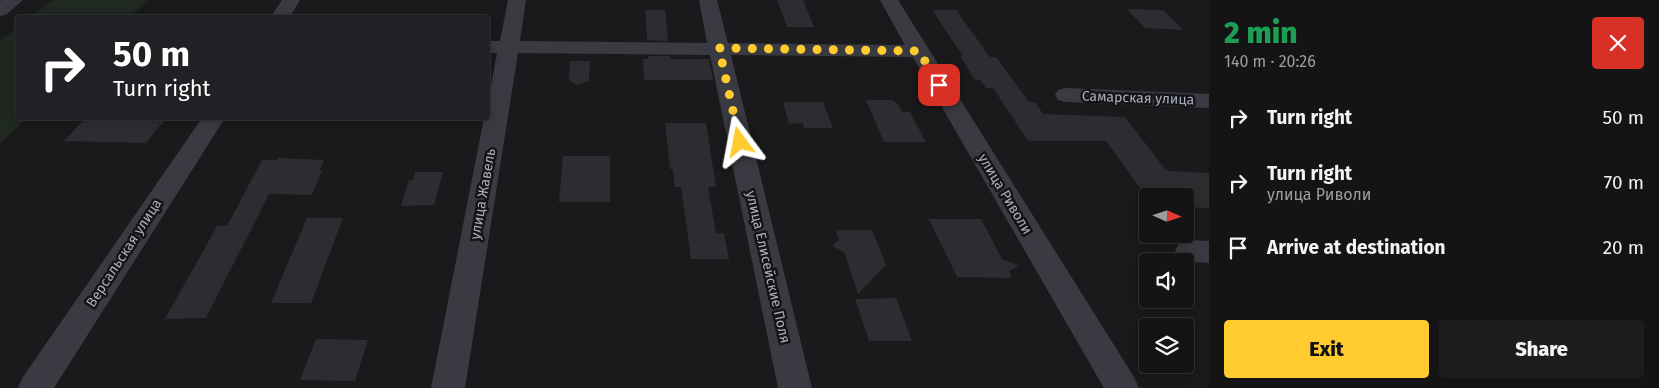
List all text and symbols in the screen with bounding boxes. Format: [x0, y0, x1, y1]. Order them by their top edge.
text: 2 min [1224, 15, 1297, 51]
button: close [1592, 17, 1644, 69]
text: 50 m [113, 33, 190, 75]
icon: right [30, 35, 95, 100]
text: 140 m · 20:26 [1224, 52, 1316, 71]
pin [918, 64, 960, 106]
icon: arrive [925, 71, 953, 99]
text: Turn right [113, 75, 210, 102]
street label: Самарская улица [1082, 88, 1194, 108]
icon: right [1224, 104, 1252, 132]
text: Turn right [1267, 106, 1352, 129]
text: 50 m [1603, 106, 1644, 129]
position arrow [713, 115, 765, 167]
street label: улица Жавель [467, 147, 499, 241]
street label: улица Риволи [974, 150, 1036, 238]
text: Turn right [1267, 162, 1352, 185]
icon: right [1224, 169, 1252, 197]
text: 70 m [1604, 171, 1644, 194]
text: улица Риволи [1267, 185, 1371, 204]
north arrow [1139, 188, 1194, 242]
map controls [1139, 188, 1194, 373]
street label: улица Елисейские Поля [742, 189, 794, 345]
street label: Версальская улица [83, 196, 165, 310]
icon: arrive [1224, 234, 1252, 262]
text: Arrive at destination [1267, 236, 1446, 259]
text: 20 m [1603, 236, 1644, 259]
button: sound [1139, 253, 1194, 308]
button: layers [1139, 318, 1194, 373]
button: Exit [1224, 320, 1429, 378]
button: Share [1439, 320, 1644, 378]

